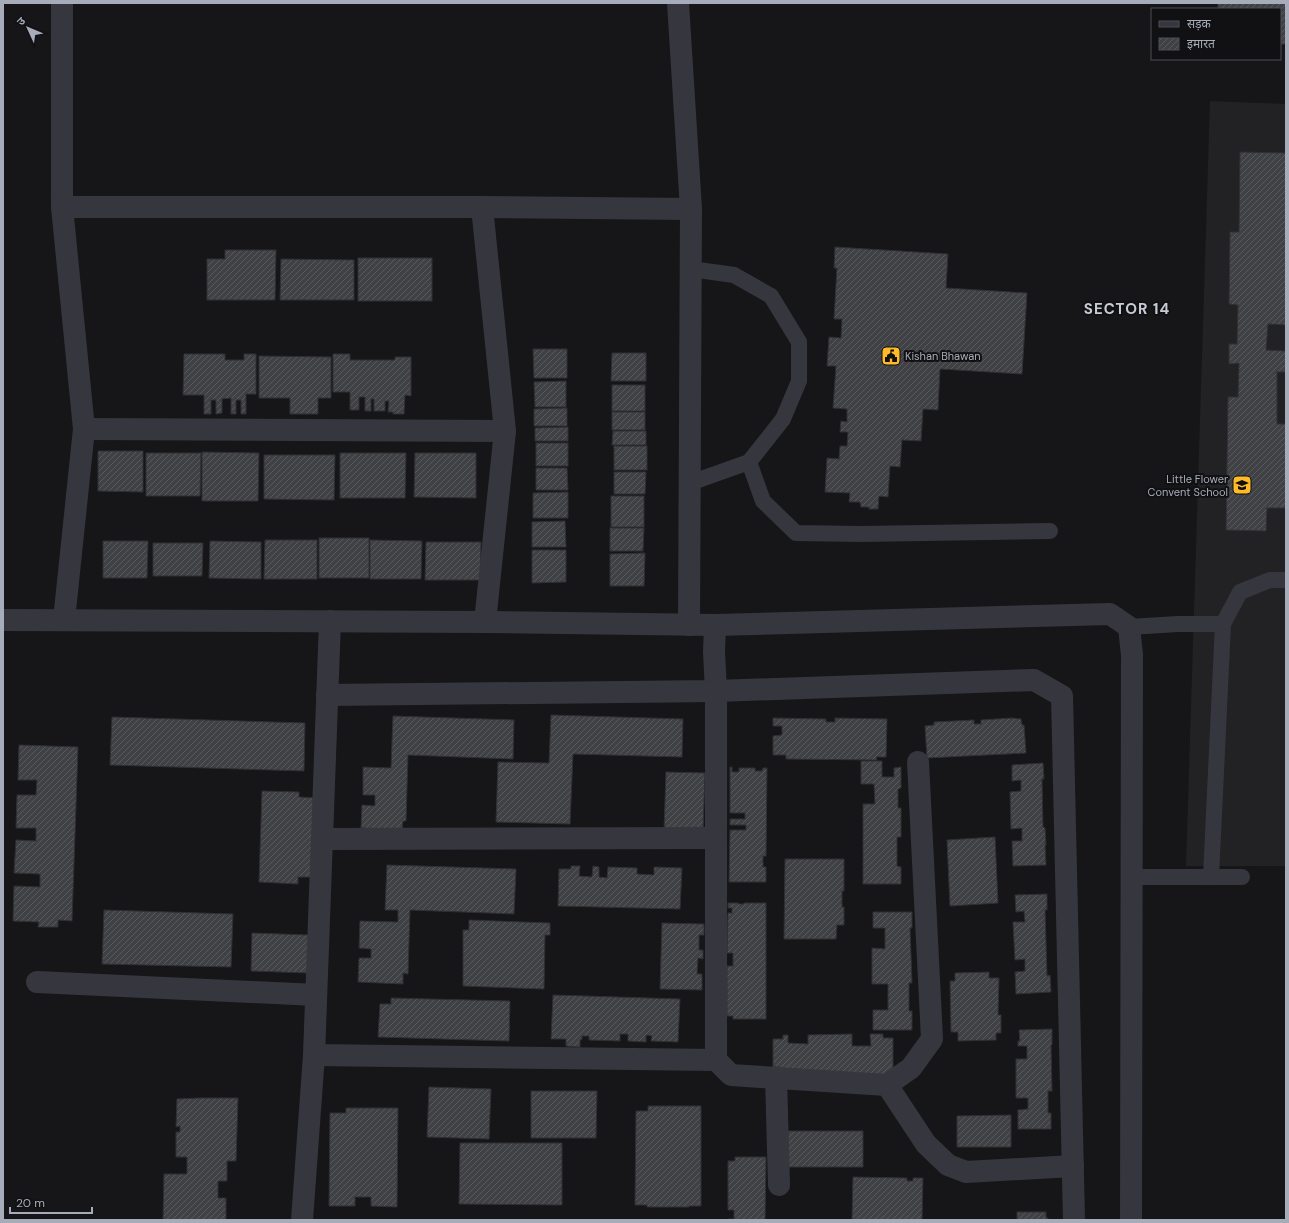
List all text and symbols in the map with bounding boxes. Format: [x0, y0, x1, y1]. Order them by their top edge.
north arrow [8, 8, 48, 48]
legend [1151, 8, 1281, 60]
text: उ [14, 13, 28, 28]
text: सड़क [1187, 16, 1212, 32]
text: इमारत [1187, 36, 1216, 52]
district label: SECTOR 14 [1084, 299, 1170, 319]
public building icon: Kishan Bhawan [880, 345, 902, 367]
place label: Kishan Bhawan [905, 349, 980, 363]
place label: Little Flower Convent School [1148, 472, 1228, 499]
school or university icon: Little Flower Convent School [1231, 474, 1253, 496]
scale bar [10, 1189, 92, 1215]
text: 20 m [16, 1195, 45, 1211]

